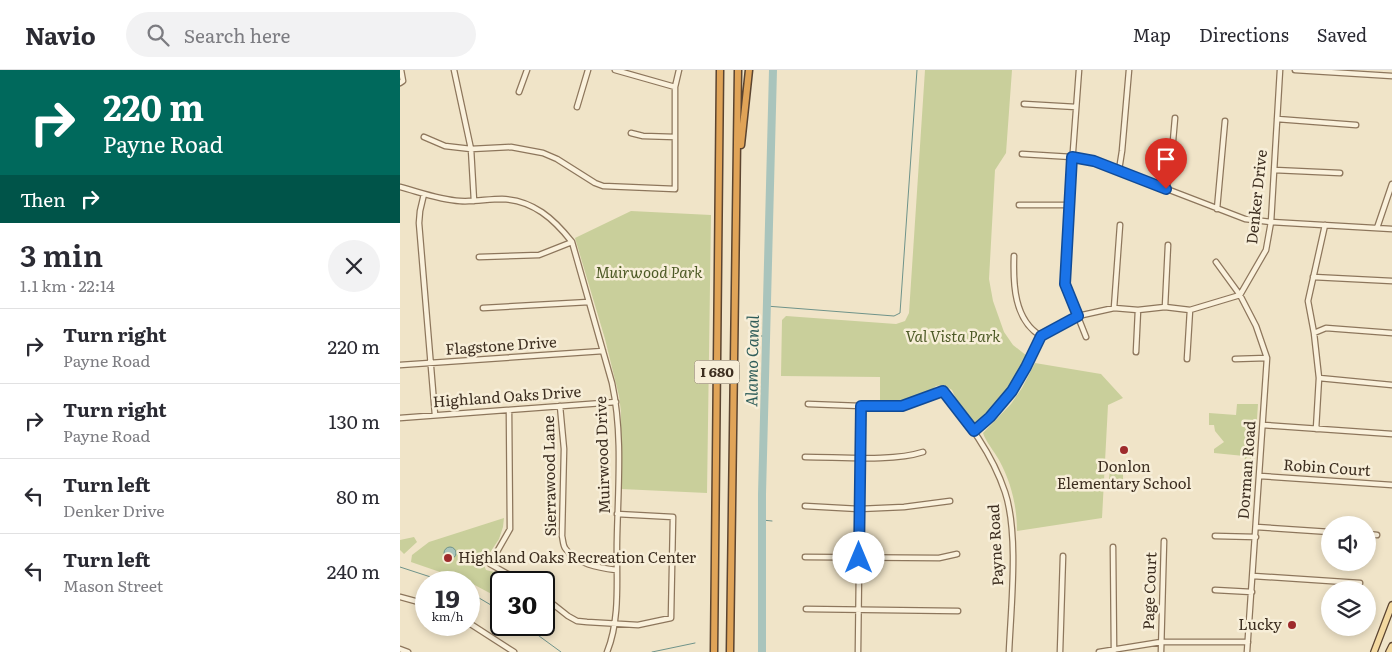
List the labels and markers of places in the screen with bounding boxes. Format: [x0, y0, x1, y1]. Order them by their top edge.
pin [1145, 138, 1187, 189]
marker: Donlon Elementary School [1118, 444, 1130, 456]
place label: Donlon Elementary School [1057, 454, 1191, 494]
place label: Highland Oaks Recreation Center [458, 545, 696, 568]
marker: Highland Oaks Recreation Center [442, 552, 454, 564]
place label: Lucky [1238, 612, 1282, 635]
marker: Lucky [1286, 619, 1298, 631]

